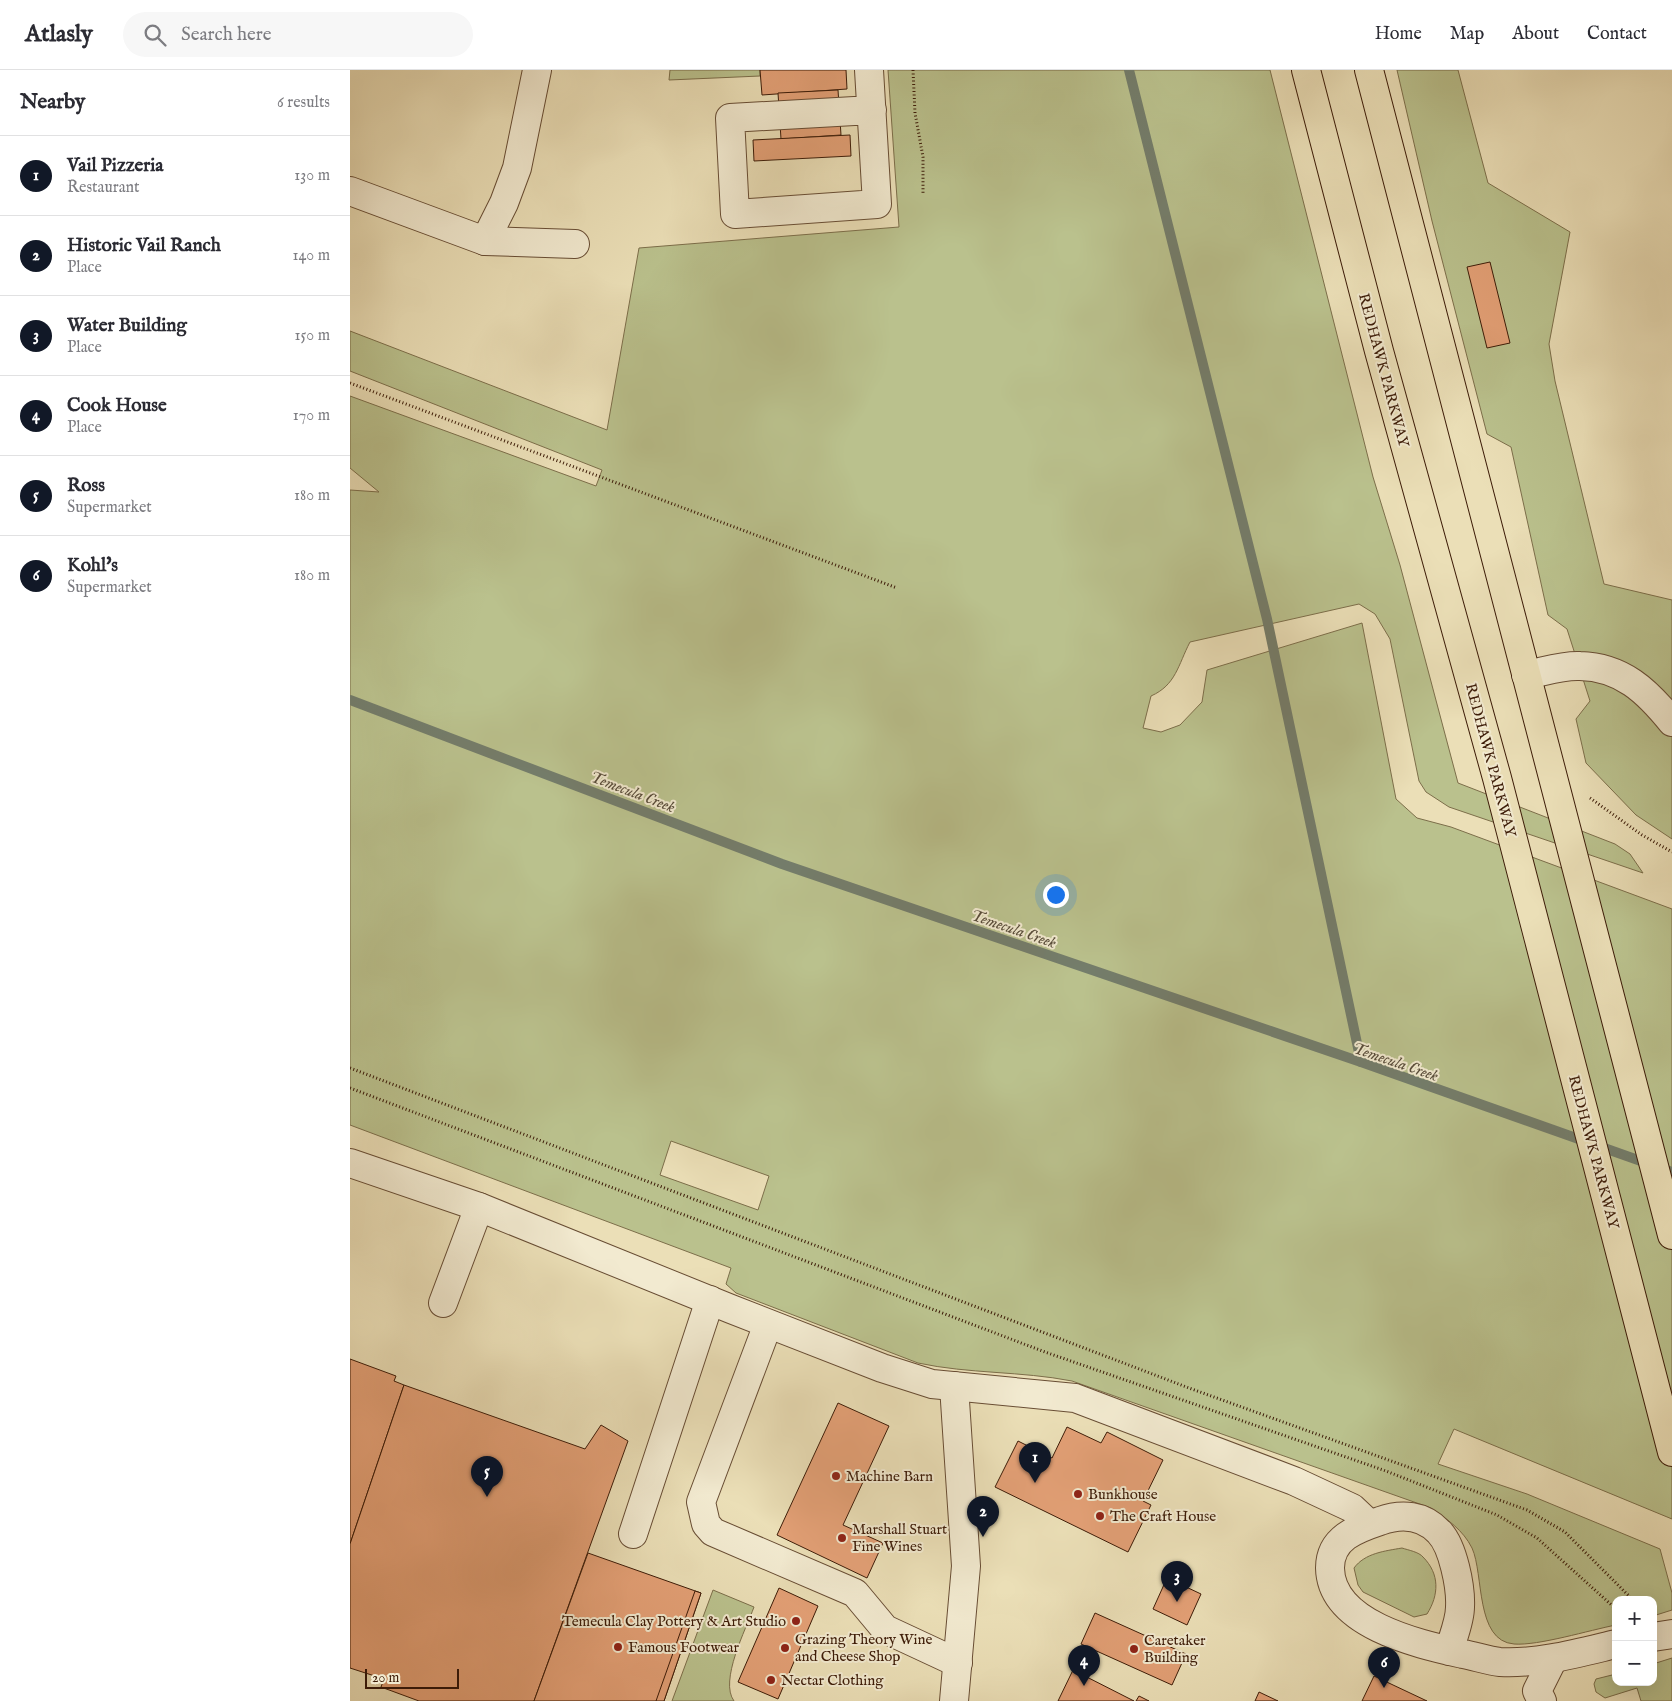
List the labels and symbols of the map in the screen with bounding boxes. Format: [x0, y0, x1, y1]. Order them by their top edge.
street label: REDHAWK PARKWAY [1354, 291, 1413, 450]
street label: REDHAWK PARKWAY [1461, 681, 1520, 840]
water label: Temecula Creek [587, 768, 678, 818]
your location [1043, 882, 1069, 908]
water label: Temecula Creek [968, 906, 1059, 954]
water label: Temecula Creek [1350, 1039, 1441, 1087]
street label: REDHAWK PARKWAY [1564, 1073, 1623, 1232]
pin: 1 [1019, 1442, 1051, 1483]
pin: 5 [471, 1456, 503, 1497]
place label: Machine Barn [846, 1467, 933, 1486]
marker: Machine Barn [830, 1470, 842, 1482]
place label: Bunkhouse [1088, 1485, 1158, 1504]
marker: Bunkhouse [1072, 1488, 1084, 1500]
pin: 2 [967, 1496, 999, 1537]
place label: The Craft House [1110, 1507, 1216, 1526]
marker: The Craft House [1094, 1510, 1106, 1522]
place label: Marshall Stuart Fine Wines [852, 1520, 947, 1556]
marker: Marshall Stuart Fine Wines [836, 1532, 848, 1544]
pin: 3 [1161, 1561, 1193, 1602]
place label: Temecula Clay Pottery & Art Studio [562, 1612, 786, 1631]
marker: Temecula Clay Pottery & Art Studio [790, 1615, 802, 1627]
place label: Grazing Theory Wine and Cheese Shop [795, 1630, 933, 1666]
place label: Caretaker Building [1144, 1631, 1206, 1667]
place label: Famous Footwear [628, 1638, 740, 1657]
marker: Famous Footwear [612, 1641, 624, 1653]
marker: Grazing Theory Wine and Cheese Shop [779, 1642, 791, 1654]
marker: Caretaker Building [1128, 1643, 1140, 1655]
pin: 4 [1068, 1645, 1100, 1686]
pin: 6 [1368, 1647, 1400, 1688]
scale bar [365, 1666, 459, 1689]
place label: Nectar Clothing [781, 1671, 884, 1690]
marker: Nectar Clothing [765, 1674, 777, 1686]

